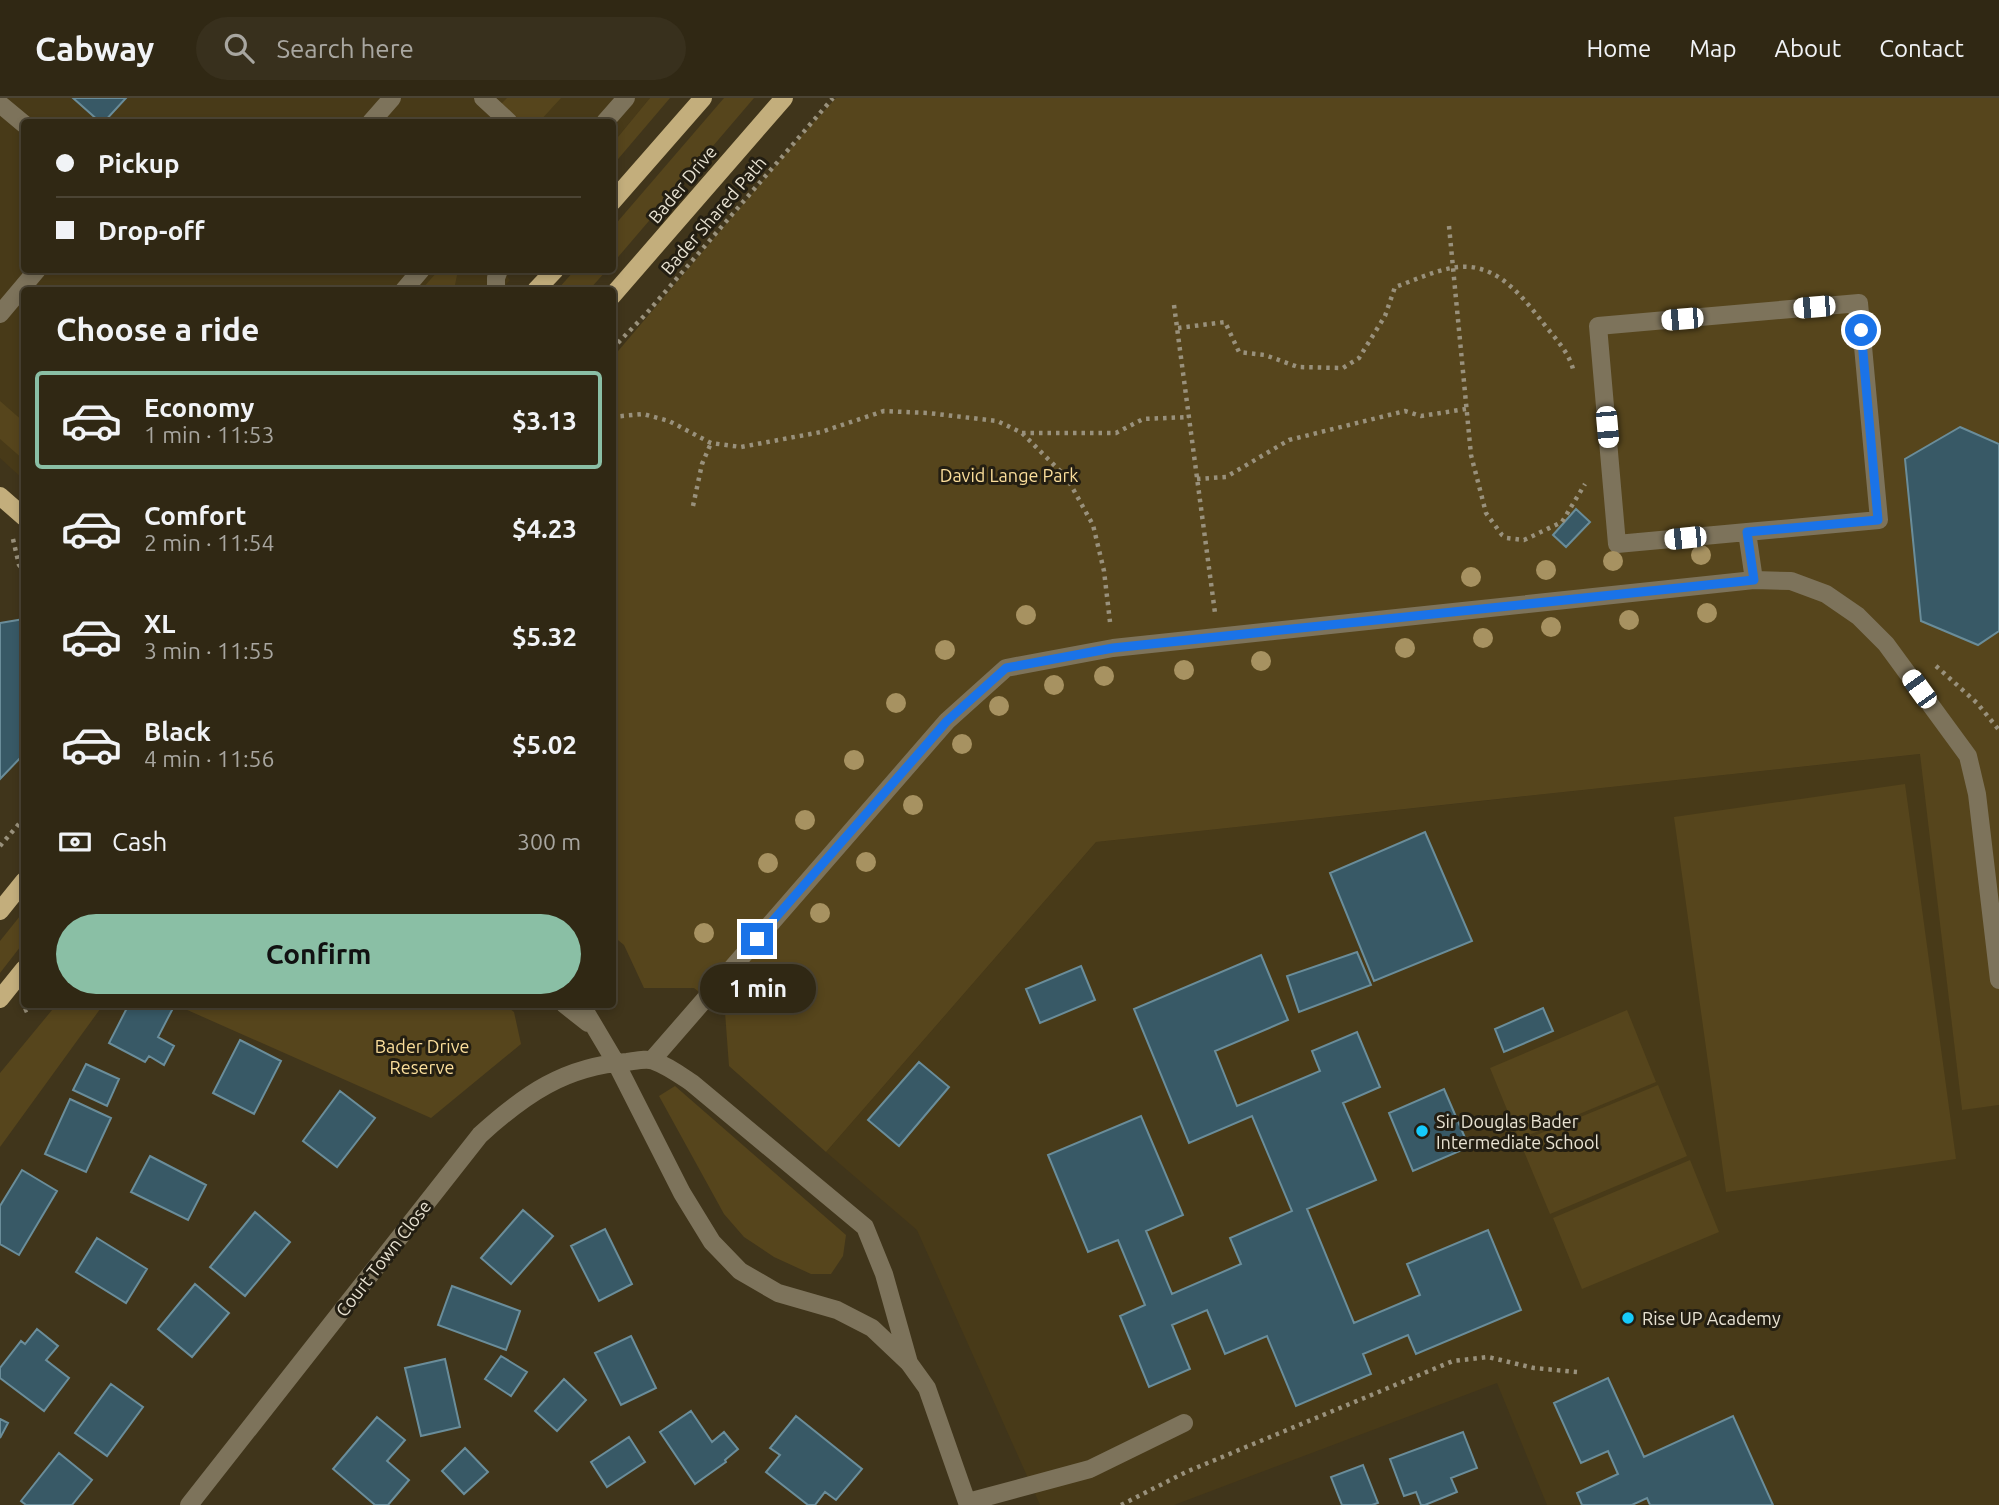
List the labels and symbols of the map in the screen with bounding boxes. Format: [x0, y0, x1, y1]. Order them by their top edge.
street label: Bader Drive [644, 141, 720, 227]
street label: Bader Shared Path [656, 152, 770, 278]
car [1793, 295, 1836, 319]
car [1661, 307, 1704, 331]
route start [1845, 314, 1877, 346]
car [1595, 405, 1620, 449]
park label: David Lange Park [940, 465, 1078, 485]
car [1664, 525, 1707, 551]
car [1899, 666, 1940, 712]
route end [741, 923, 773, 955]
callout: 1 min [699, 964, 815, 1012]
park label: Bader Drive Reserve [375, 1036, 469, 1077]
place label: Sir Douglas Bader Intermediate School [1436, 1111, 1600, 1152]
marker: Sir Douglas Bader Intermediate School [1414, 1123, 1430, 1139]
street label: Court Town Close [331, 1196, 435, 1320]
place label: Rise UP Academy [1642, 1308, 1781, 1328]
marker: Rise UP Academy [1620, 1310, 1636, 1326]

